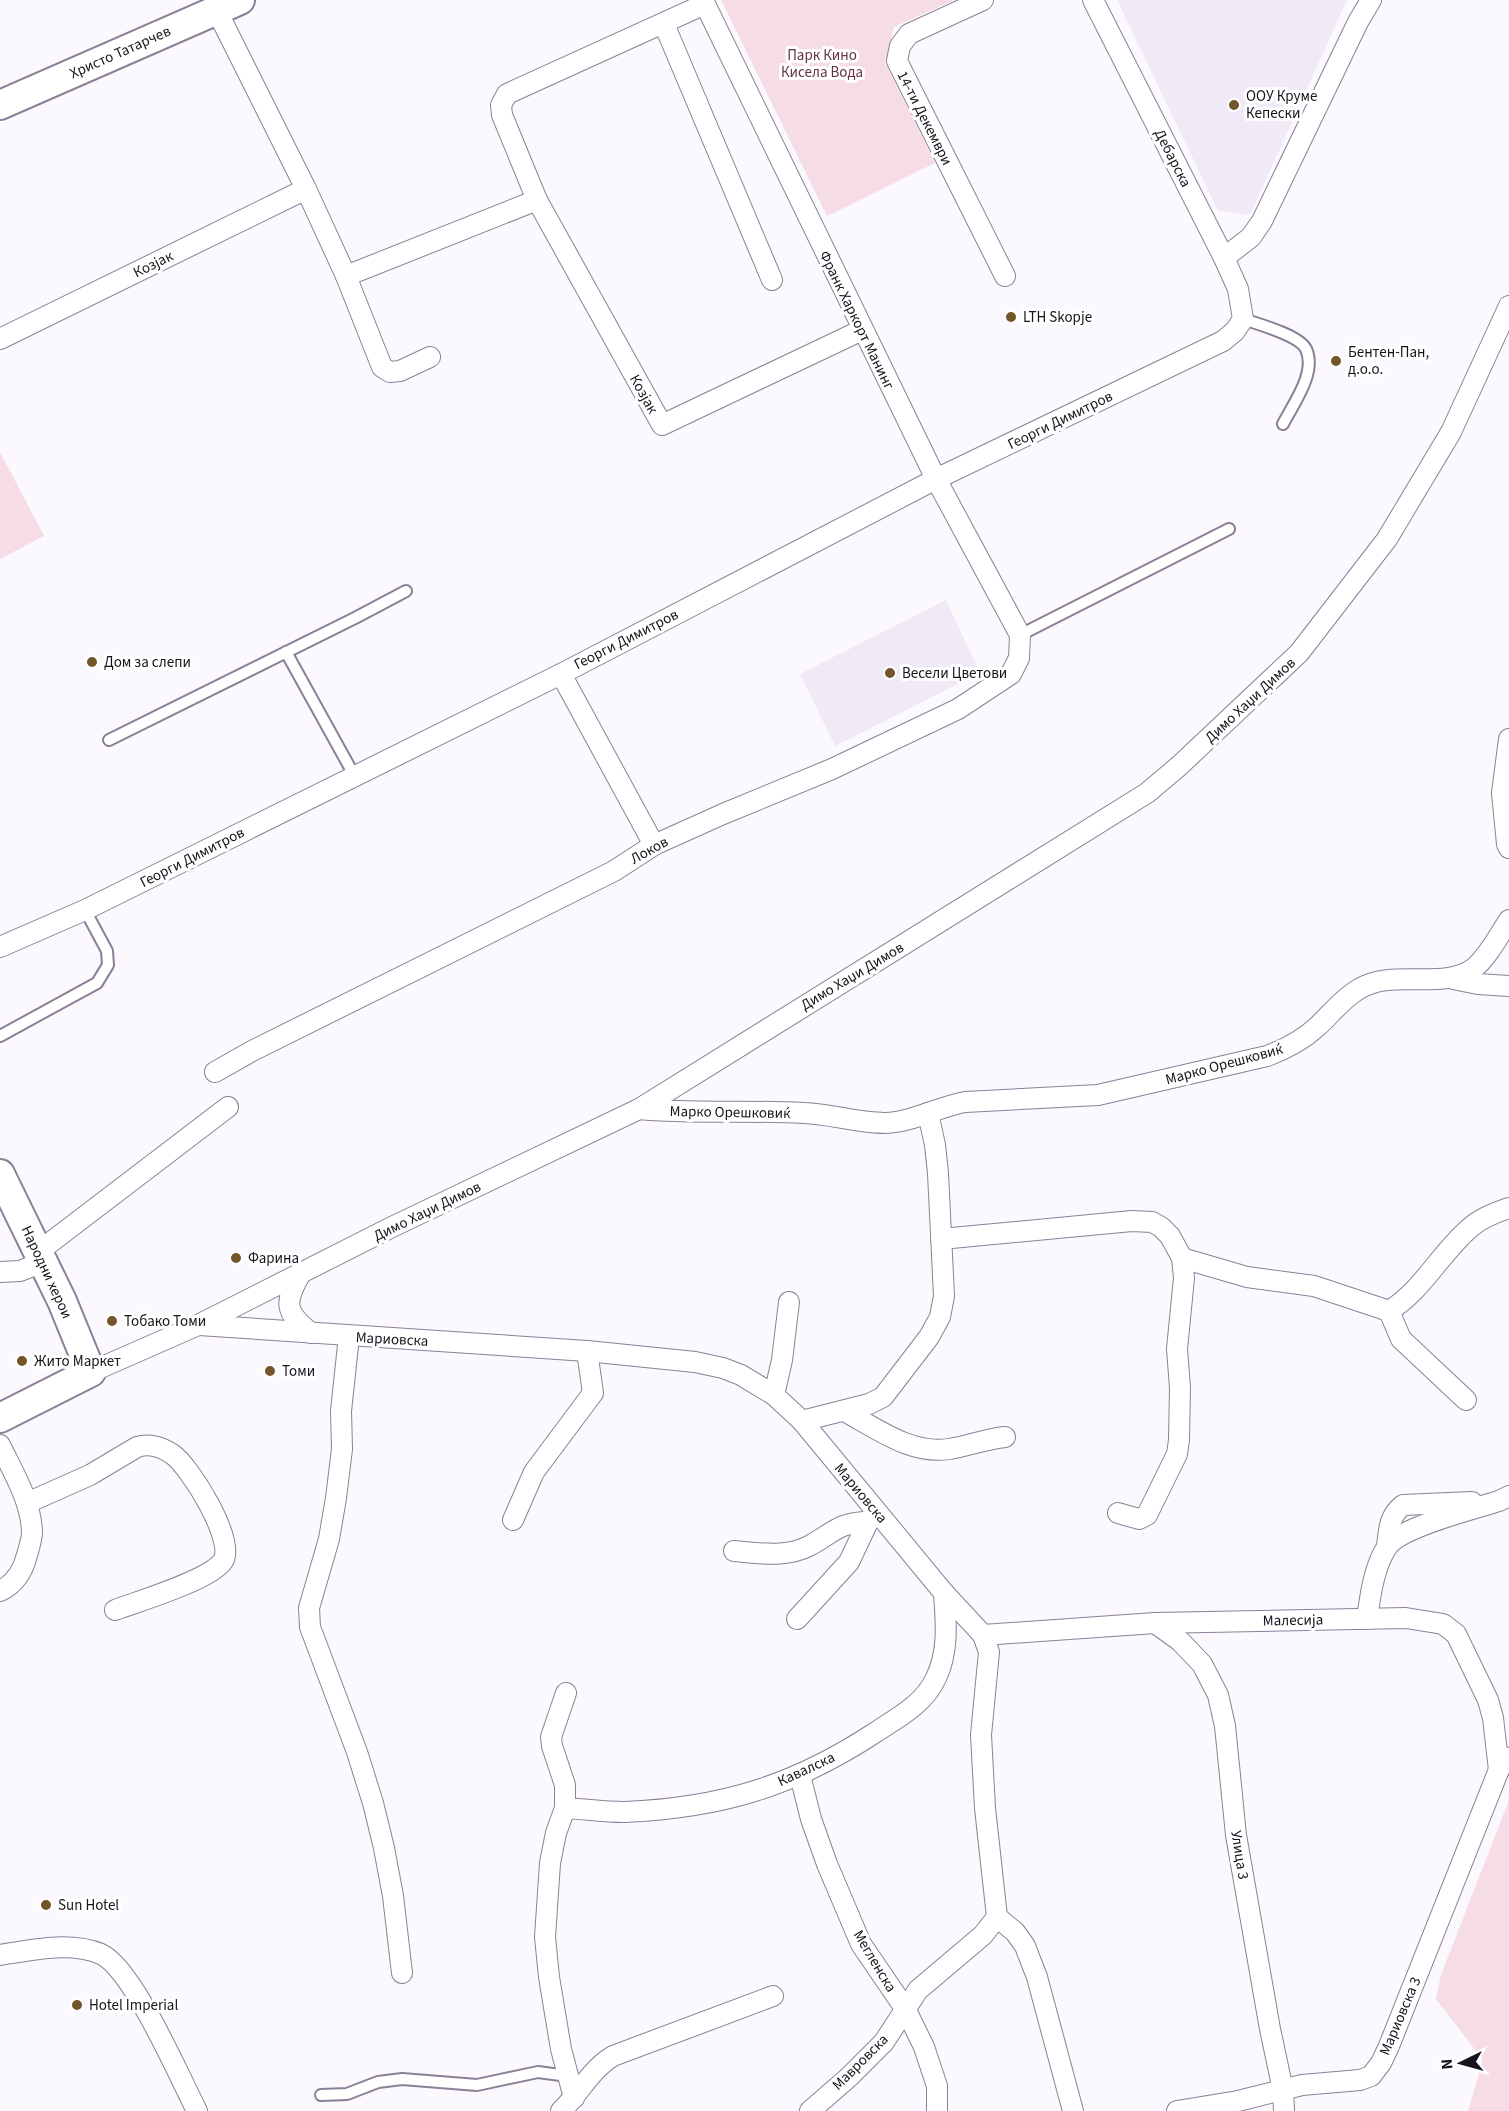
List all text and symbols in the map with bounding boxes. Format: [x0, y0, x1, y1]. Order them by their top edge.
street label: Христо Татарчев [66, 21, 174, 84]
park label: Парк Кино Кисела Вода [781, 45, 863, 83]
street label: 14-ти Декември [892, 67, 957, 169]
place label: ООУ Круме Кепески [1246, 86, 1318, 124]
marker: ООУ Круме Кепески [1227, 98, 1241, 112]
street label: Дебарска [1149, 126, 1196, 191]
street label: Козјак [130, 246, 177, 283]
street label: Франк Харкорт Манинг [814, 247, 899, 393]
place label: LTH Skopje [1023, 307, 1092, 328]
marker: LTH Skopje [1004, 310, 1018, 324]
place label: Бентен-Пан, д.о.о. [1348, 342, 1429, 380]
marker: Бентен-Пан, д.о.о. [1329, 354, 1343, 368]
street label: Козјак [624, 371, 663, 418]
street label: Георги Димитров [1004, 386, 1117, 455]
street label: Георги Димитров [570, 604, 682, 675]
place label: Дом за слепи [104, 652, 191, 673]
street label: Димо Хаџи Димов [1200, 652, 1301, 748]
marker: Дом за слепи [85, 655, 99, 669]
place label: Весели Цветови [902, 663, 1007, 684]
marker: Весели Цветови [883, 666, 897, 680]
street label: Георги Димитров [136, 822, 248, 893]
street label: Локов [626, 831, 672, 869]
street label: Димо Хаџи Димов [797, 937, 908, 1016]
street label: Марко Орешковиќ [1163, 1039, 1286, 1090]
street label: Марко Орешковиќ [669, 1101, 791, 1124]
street label: Димо Хаџи Димов [370, 1176, 485, 1247]
street label: Народни херои [16, 1222, 77, 1322]
place label: Фарина [248, 1248, 299, 1269]
marker: Фарина [229, 1251, 243, 1265]
place label: Тобако Томи [124, 1311, 206, 1332]
marker: Тобако Томи [105, 1314, 119, 1328]
street label: Мариовска [355, 1327, 429, 1352]
place label: Жито Маркет [34, 1351, 121, 1372]
marker: Жито Маркет [15, 1354, 29, 1368]
place label: Томи [282, 1361, 315, 1382]
marker: Томи [263, 1364, 277, 1378]
street label: Мариовска [829, 1459, 892, 1528]
street label: Малесија [1263, 1609, 1323, 1632]
street label: Кавалска [774, 1747, 838, 1792]
street label: Улица 3 [1225, 1829, 1254, 1881]
place label: Sun Hotel [58, 1895, 119, 1916]
marker: Sun Hotel [39, 1898, 53, 1912]
street label: Мегленска [848, 1926, 901, 1996]
street label: Мариовска 3 [1375, 1974, 1426, 2059]
place label: Hotel Imperial [89, 1995, 178, 2016]
marker: Hotel Imperial [70, 1998, 84, 2012]
street label: Мавровска [828, 2030, 893, 2095]
north arrow [1431, 2033, 1491, 2093]
text: N [1436, 2058, 1458, 2070]

